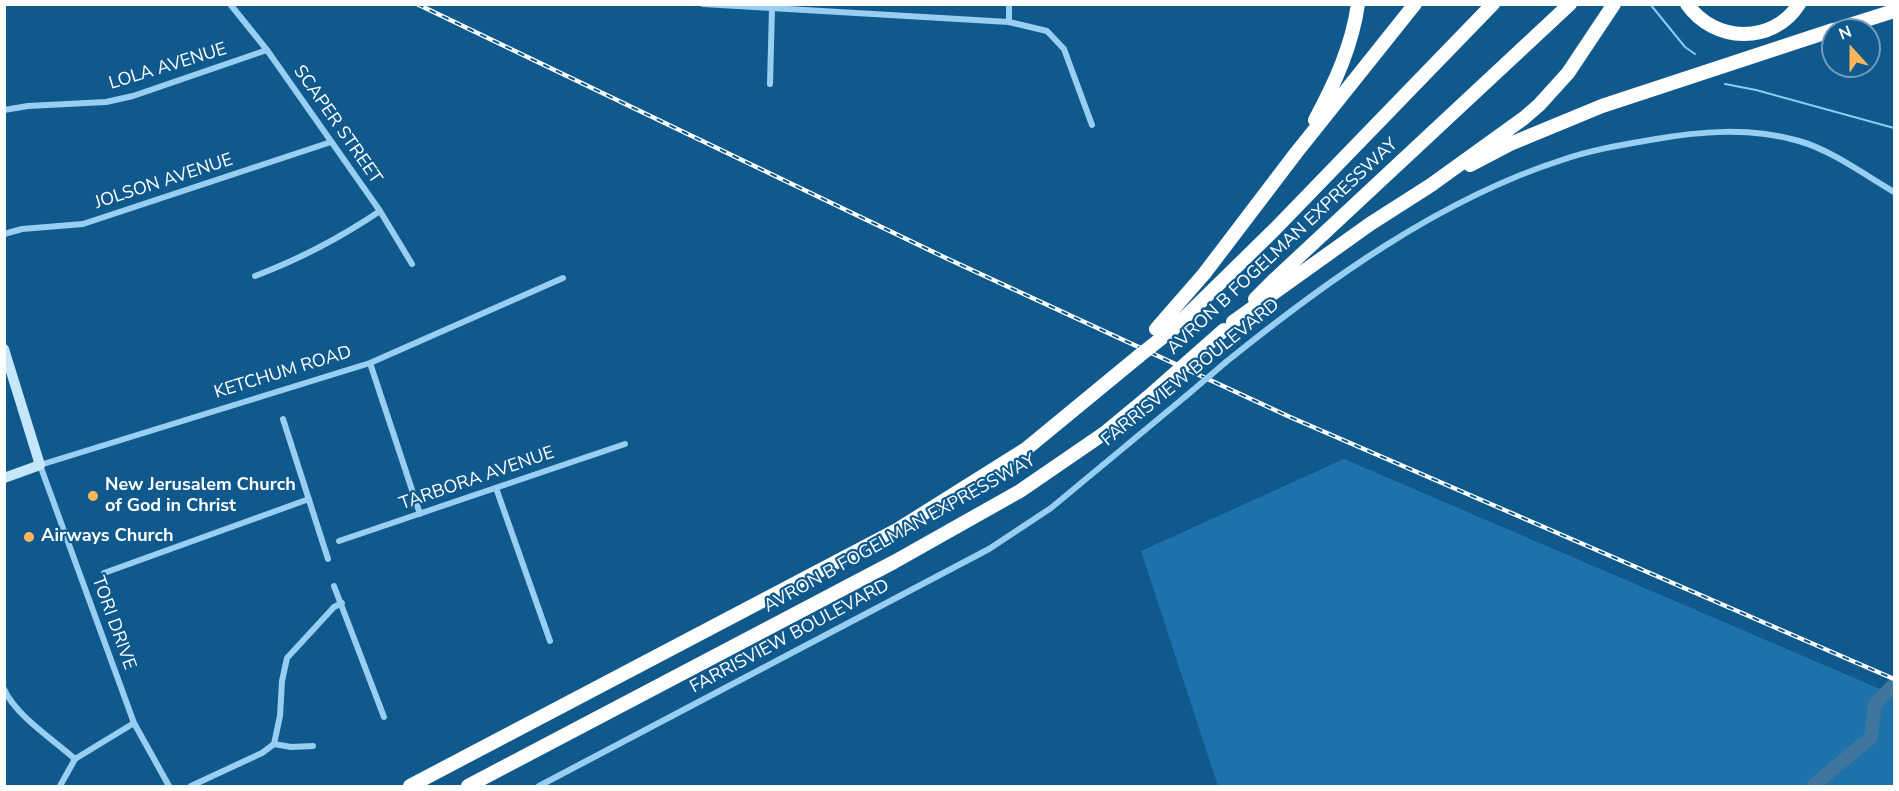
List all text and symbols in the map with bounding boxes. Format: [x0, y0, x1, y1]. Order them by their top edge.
north arrow [1821, 18, 1881, 78]
text: N [1836, 21, 1855, 45]
street label: LOLA AVENUE [106, 39, 230, 95]
street label: SCAPER STREET [288, 62, 386, 188]
street label: AVRON B FOGELMAN EXPRESSWAY [1163, 134, 1403, 360]
street label: JOLSON AVENUE [92, 149, 236, 215]
street label: FARRISVIEW BOULEVARD [1098, 295, 1284, 451]
street label: KETCHUM ROAD [212, 342, 354, 404]
street label: TARBORA AVENUE [397, 442, 557, 516]
street label: AVRON B FOGELMAN EXPRESSWAY [760, 450, 1040, 618]
place label: New Jerusalem Church of God in Christ [105, 475, 296, 518]
marker: New Jerusalem Church of God in Christ [86, 489, 100, 503]
place label: Airways Church [41, 526, 174, 548]
marker: Airways Church [22, 530, 36, 544]
street label: TORI DRIVE [86, 573, 140, 673]
street label: FARRISVIEW BOULEVARD [687, 575, 893, 699]

